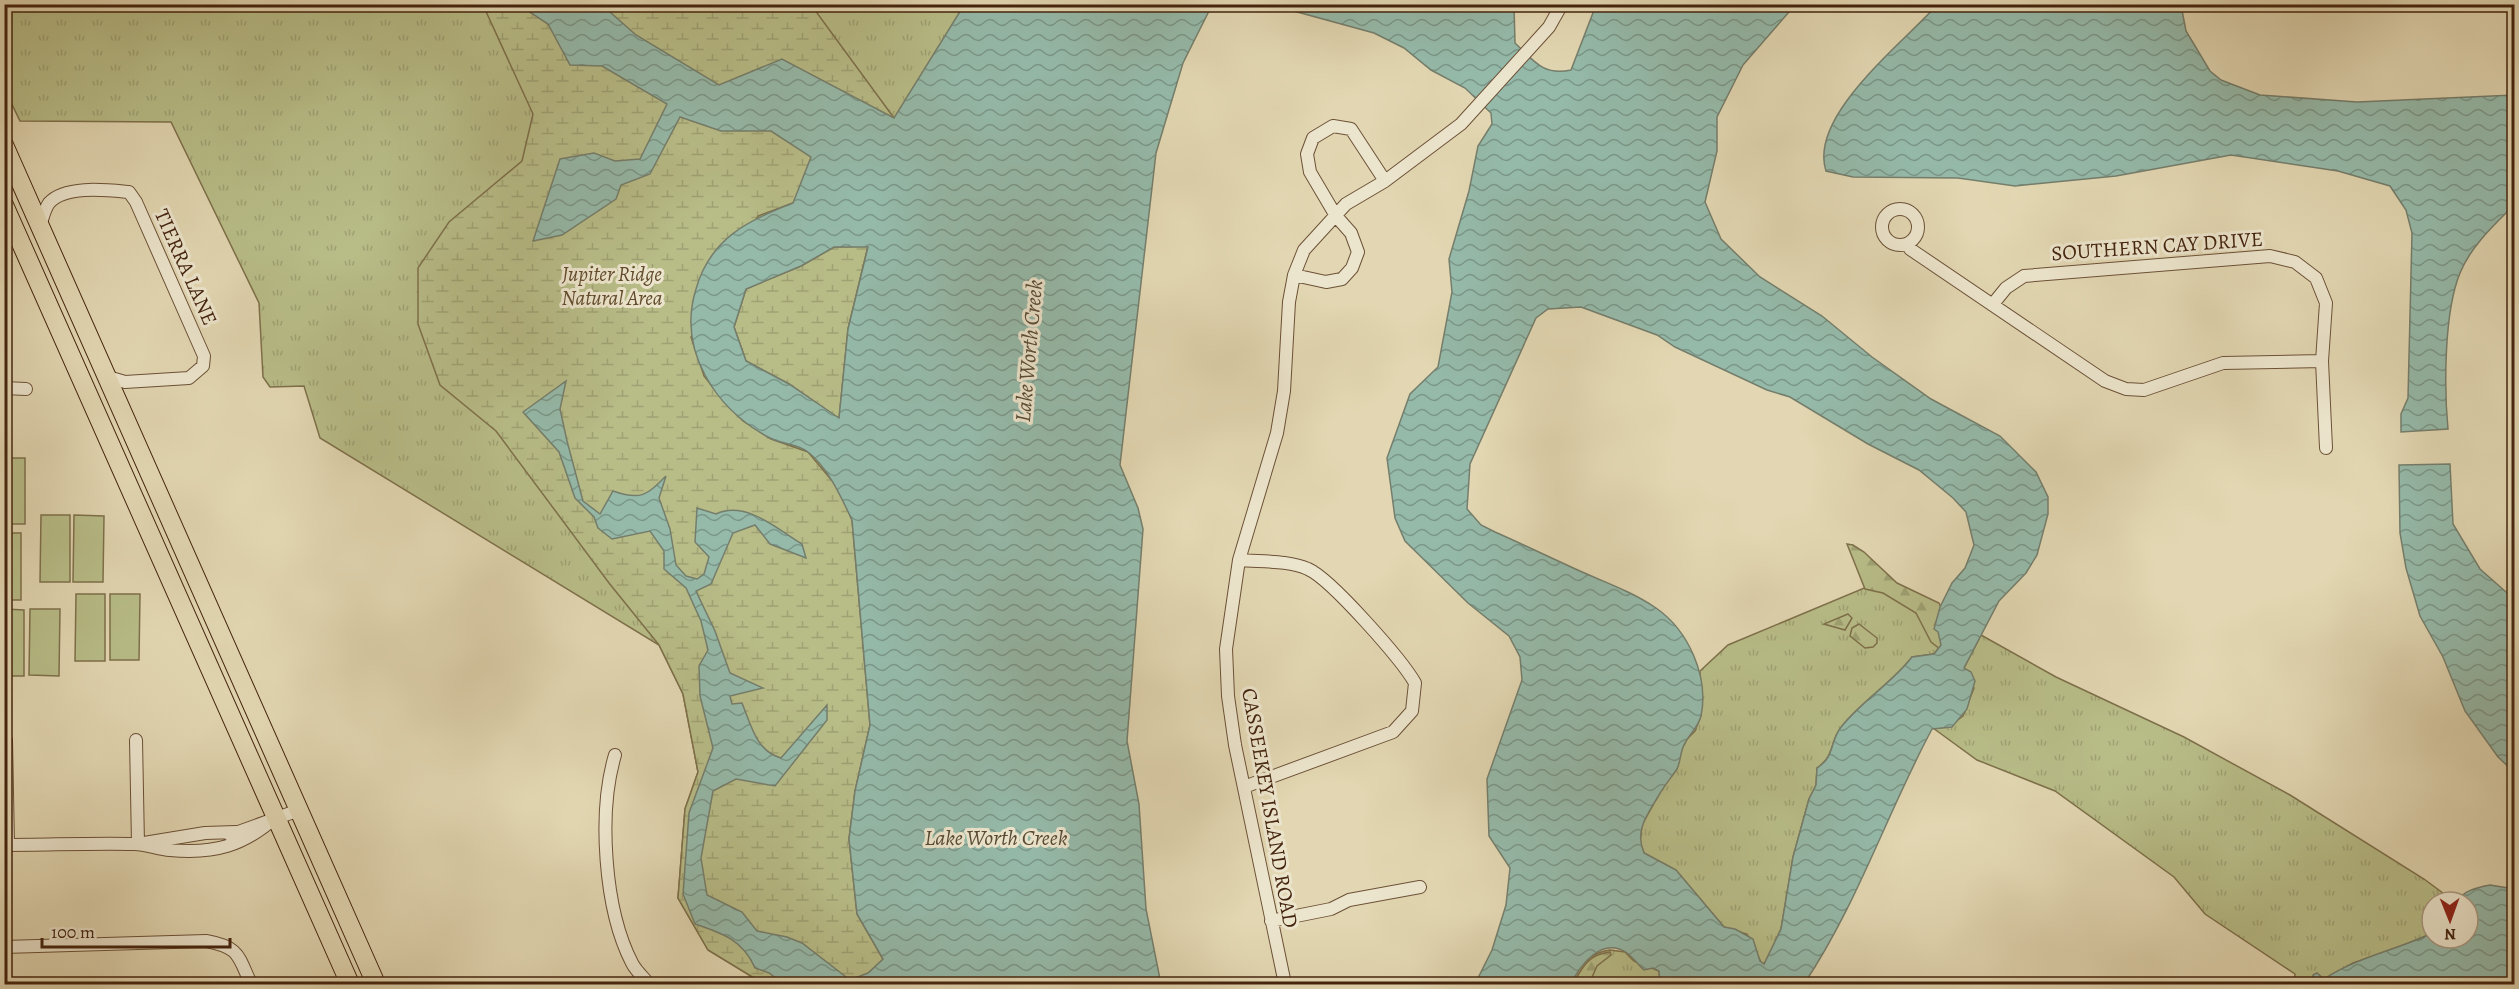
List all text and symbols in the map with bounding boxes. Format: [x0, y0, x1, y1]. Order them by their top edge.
street label: TIERRA LANE [148, 204, 224, 330]
street label: SOUTHERN CAY DRIVE [2050, 225, 2264, 267]
park label: Jupiter Ridge Natural Area [561, 260, 663, 312]
water label: Lake Worth Creek [1008, 278, 1050, 424]
street label: CASSEEKEY ISLAND ROAD [1235, 686, 1305, 930]
water label: Lake Worth Creek [925, 823, 1068, 853]
north arrow [2420, 890, 2480, 950]
scale bar [42, 911, 230, 949]
text: 100 m [51, 920, 95, 944]
text: N [2444, 923, 2456, 945]

